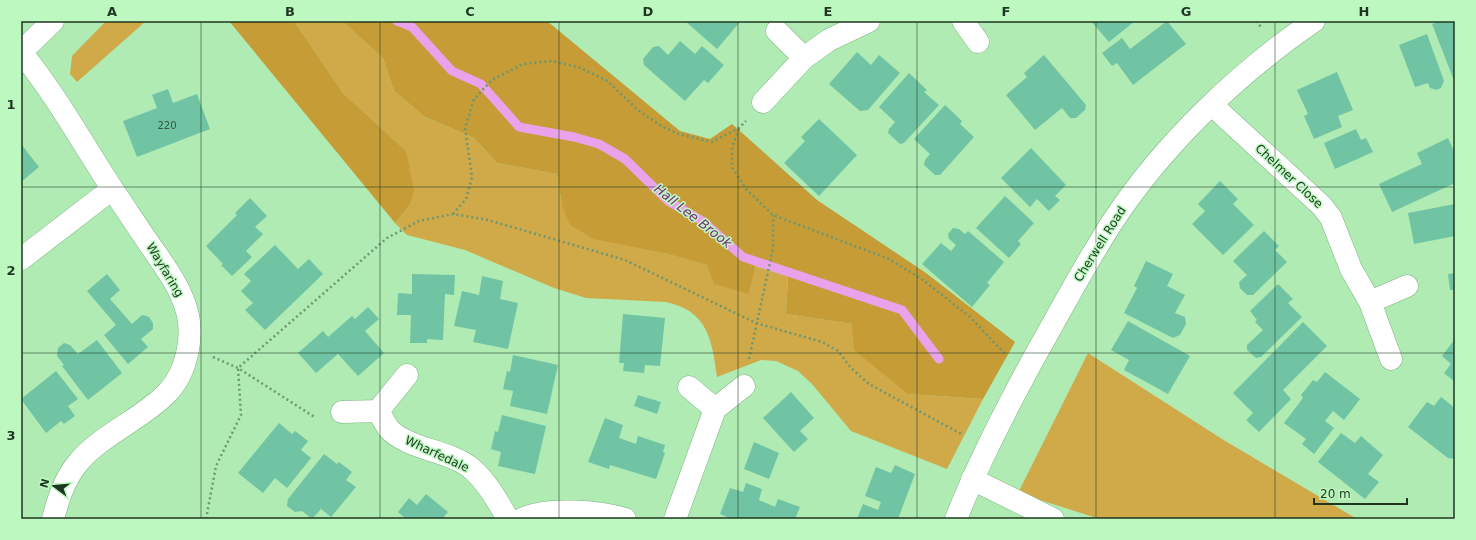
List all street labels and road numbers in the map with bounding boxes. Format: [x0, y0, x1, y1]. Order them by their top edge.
street label: Chelmer Close [1252, 141, 1326, 211]
street label: Cherwell Road [1071, 204, 1129, 284]
street label: Wayfaring [143, 240, 187, 300]
street label: Wharfedale [403, 433, 471, 475]

